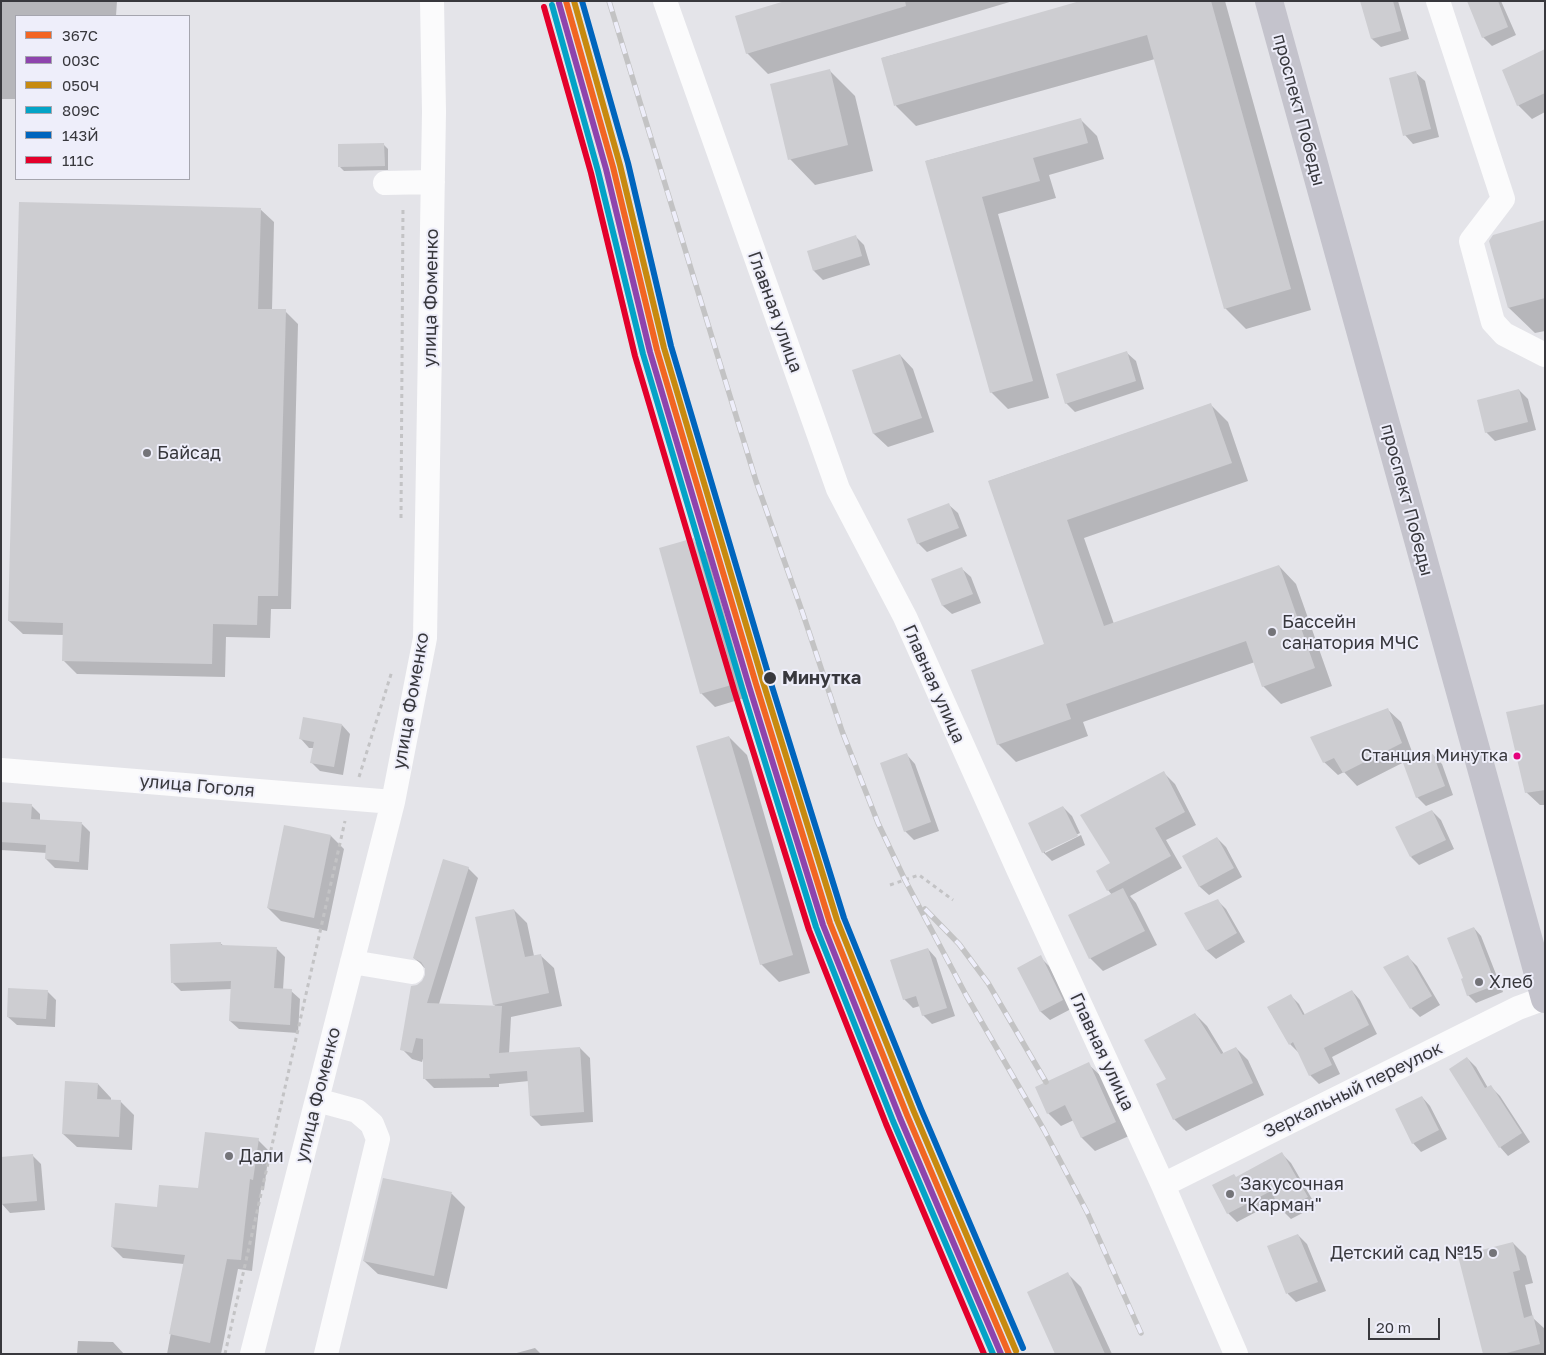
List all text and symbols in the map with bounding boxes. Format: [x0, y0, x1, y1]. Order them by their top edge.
legend [15, 15, 190, 180]
text: 367С [62, 26, 98, 44]
street label: проспект Победы [1268, 32, 1330, 188]
text: 003С [62, 51, 100, 69]
text: 050Ч [62, 76, 99, 94]
text: 809С [62, 101, 100, 119]
text: 143Й [62, 126, 99, 144]
text: 111С [62, 151, 94, 169]
street label: улица Фоменко [419, 228, 443, 368]
street label: Главная улица [743, 248, 807, 376]
street label: проспект Победы [1376, 422, 1438, 578]
place label: Байсад [157, 442, 221, 464]
marker: Байсад [141, 447, 153, 459]
place label: Бассейн санатория МЧС [1282, 611, 1419, 654]
street label: Главная улица [898, 621, 970, 747]
marker: Бассейн санатория МЧС [1266, 626, 1278, 638]
street label: улица Фоменко [388, 631, 434, 771]
place label: Минутка [782, 667, 861, 689]
marker: Минутка [762, 670, 778, 686]
place label: Станция Минутка [1361, 746, 1508, 766]
marker: Станция Минутка [1512, 751, 1522, 761]
street label: улица Гоголя [138, 770, 256, 802]
place label: Хлеб [1489, 971, 1533, 993]
marker: Хлеб [1473, 976, 1485, 988]
street label: Главная улица [1065, 990, 1139, 1114]
street label: улица Фоменко [291, 1025, 345, 1165]
street label: Зеркальный переулок [1260, 1037, 1446, 1143]
place label: Дали [239, 1145, 284, 1167]
marker: Дали [223, 1150, 235, 1162]
place label: Закусочная "Карман" [1240, 1173, 1344, 1216]
marker: Закусочная "Карман" [1224, 1188, 1236, 1200]
place label: Детский сад №15 [1330, 1242, 1483, 1264]
marker: Детский сад №15 [1487, 1247, 1499, 1259]
scale bar [1371, 1308, 1444, 1340]
text: 20 m [1376, 1318, 1411, 1336]

